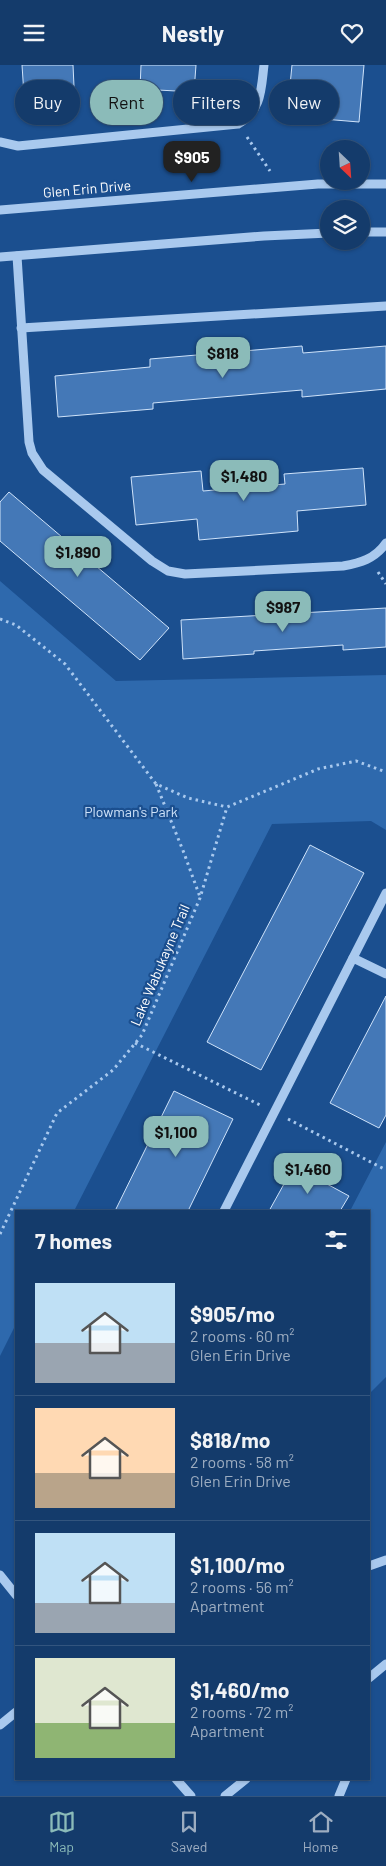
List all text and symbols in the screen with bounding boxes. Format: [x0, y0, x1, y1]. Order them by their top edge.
icon: menu [20, 19, 48, 47]
icon: heart [338, 19, 366, 47]
text: Nestly [162, 20, 224, 46]
chip: Buy [15, 80, 80, 125]
chip: Rent [90, 80, 163, 125]
chip: Filters [173, 80, 259, 125]
chip: New [269, 80, 339, 125]
north arrow [320, 140, 370, 190]
map controls [320, 140, 370, 250]
pin: $905 [162, 141, 222, 183]
text: $905 [174, 147, 210, 166]
street label: Glen Erin Drive [42, 176, 132, 201]
button: layers [320, 200, 370, 250]
pin: $818 [193, 337, 253, 379]
text: $818 [207, 343, 239, 362]
pin: $1,480 [203, 459, 285, 502]
text: $1,480 [221, 466, 267, 485]
pin: $1,890 [37, 535, 119, 578]
text: $1,890 [55, 542, 101, 561]
pin: $987 [253, 591, 313, 633]
text: $987 [266, 597, 300, 616]
park label: Plowman's Park [84, 803, 178, 820]
street label: Lake Wabukayne Trail [126, 901, 193, 1028]
pin: $1,100 [135, 1115, 217, 1158]
text: $1,100 [155, 1122, 197, 1141]
pin: $1,460 [267, 1153, 349, 1195]
text: $1,460 [285, 1159, 331, 1178]
icon: filters [322, 1226, 350, 1254]
text: 7 homes [35, 1228, 112, 1253]
text: $905/mo [190, 1301, 275, 1326]
icon: home [75, 1303, 135, 1363]
text: 2 rooms · 60 m² [190, 1326, 295, 1345]
text: Glen Erin Drive [190, 1345, 291, 1364]
text: $818/mo [190, 1427, 270, 1452]
icon: home [75, 1428, 135, 1488]
text: 2 rooms · 58 m² [190, 1452, 294, 1471]
text: Glen Erin Drive [190, 1471, 291, 1490]
text: $1,100/mo [190, 1552, 285, 1577]
icon: home [75, 1553, 135, 1613]
text: 2 rooms · 56 m² [190, 1577, 294, 1596]
text: Apartment [190, 1596, 265, 1615]
text: $1,460/mo [190, 1677, 289, 1702]
icon: home [75, 1678, 135, 1738]
text: 2 rooms · 72 m² [190, 1702, 293, 1721]
text: Apartment [190, 1721, 265, 1740]
tab: Map [48, 1808, 76, 1855]
tab: Saved [171, 1808, 208, 1855]
tab: Home [303, 1808, 338, 1855]

